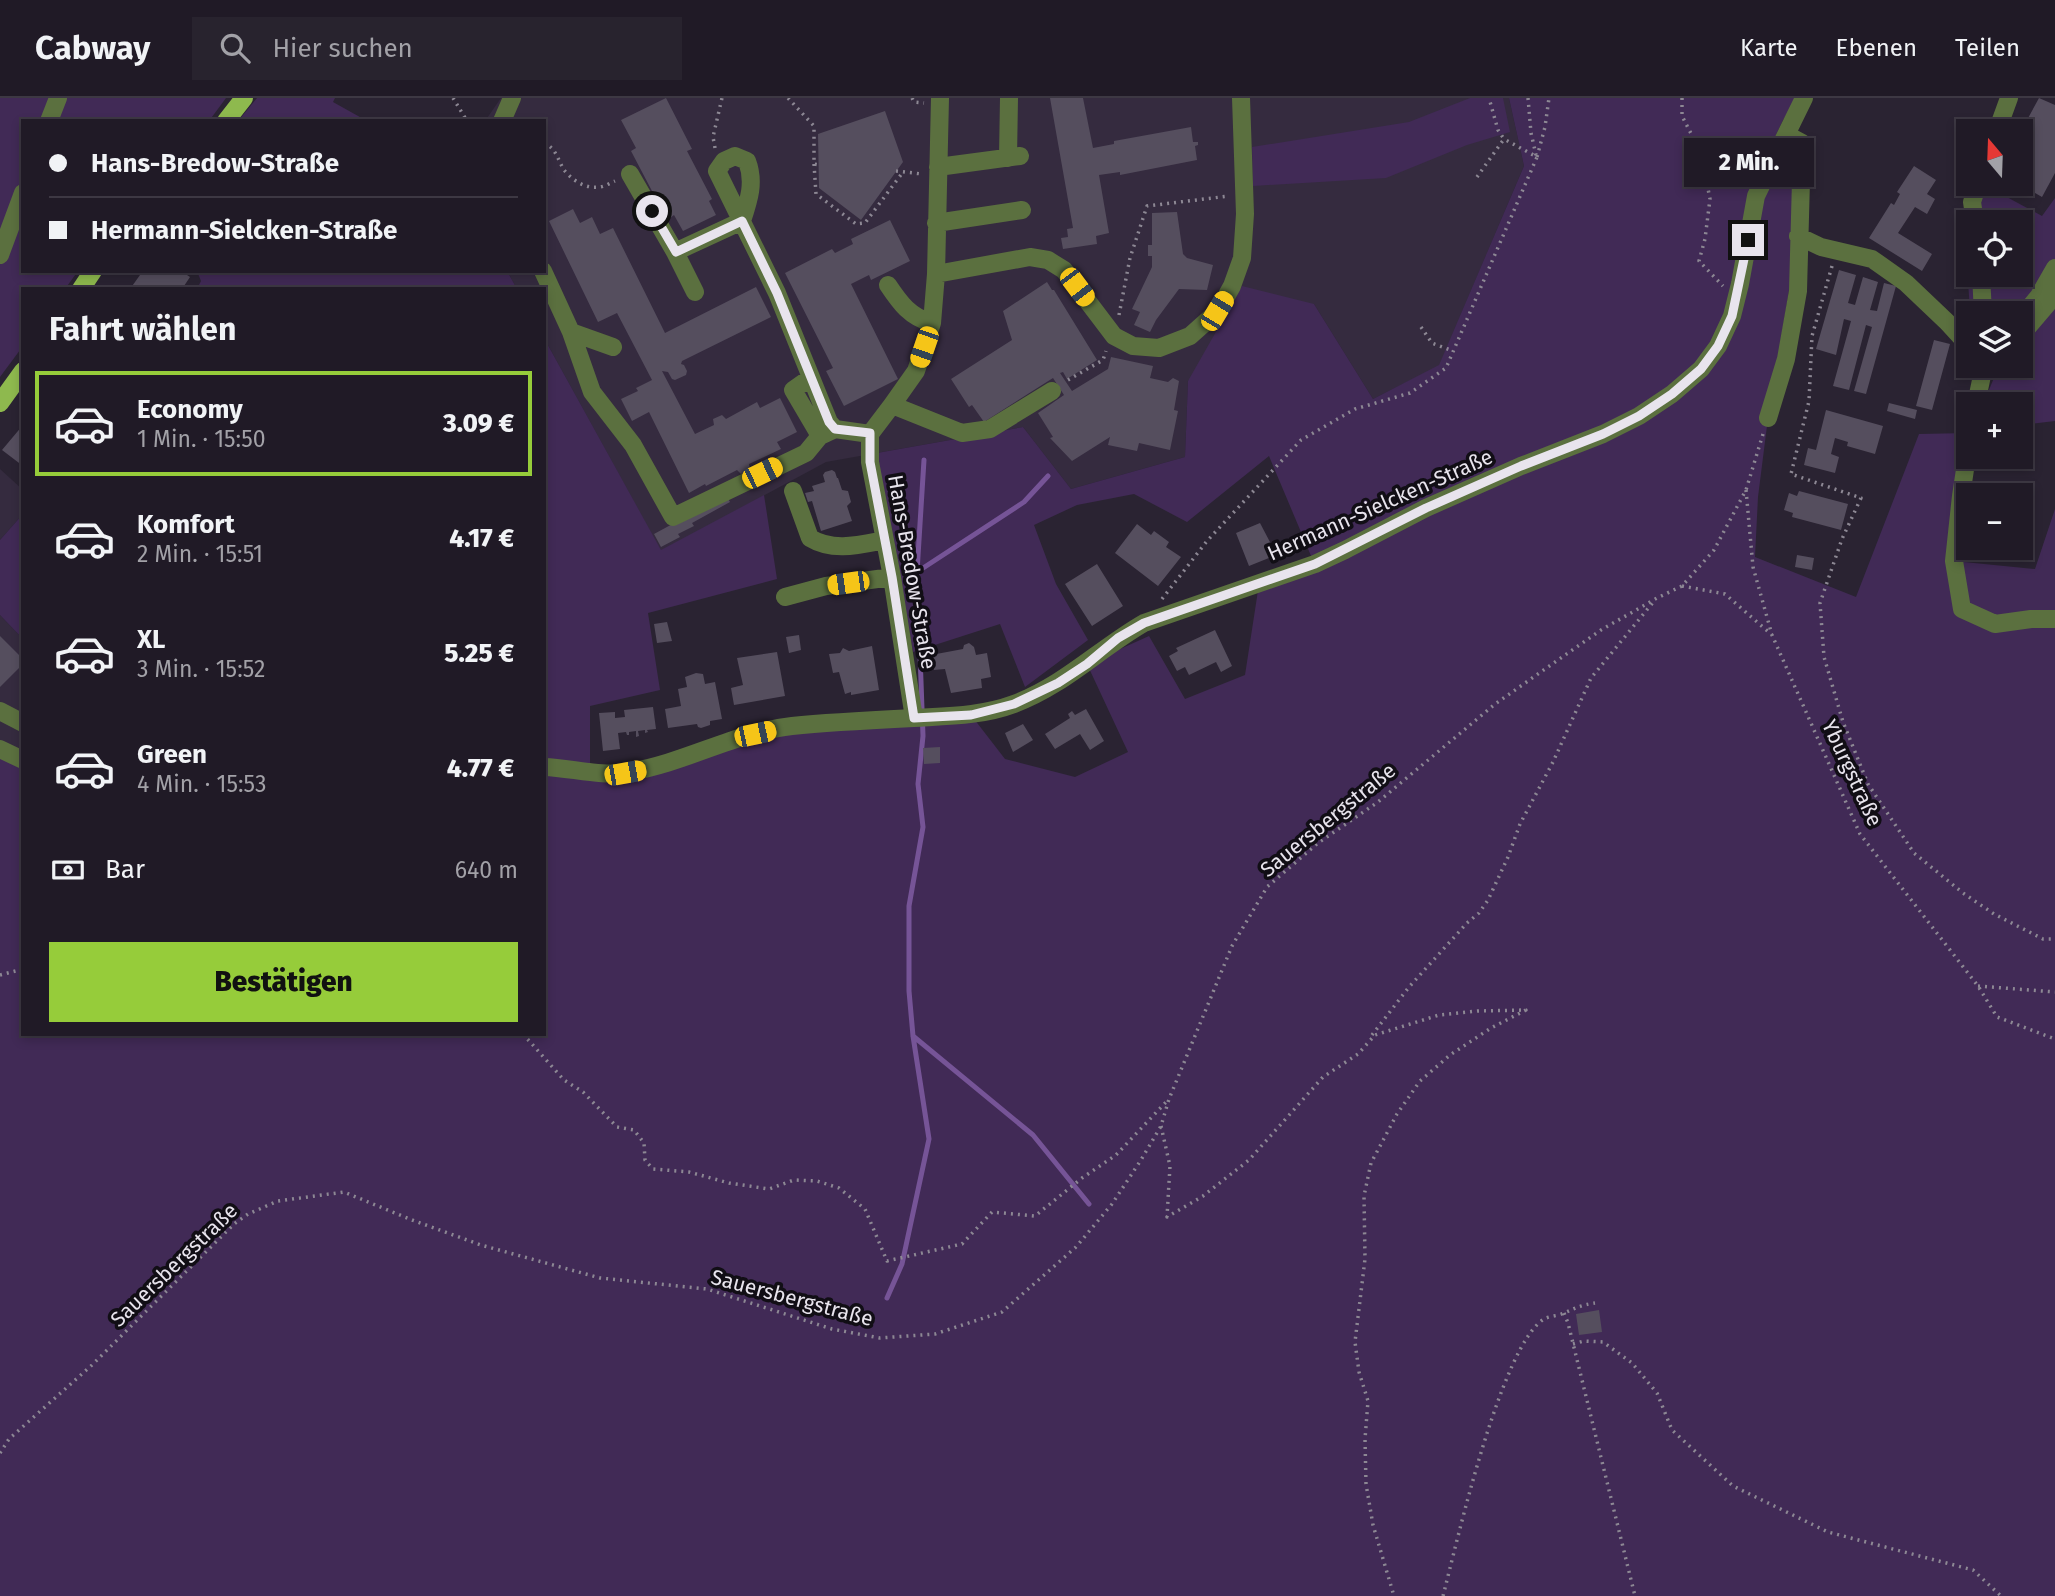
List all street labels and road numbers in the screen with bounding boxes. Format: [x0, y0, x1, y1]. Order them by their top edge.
street label: Hermann-Sielcken-Straße [1263, 443, 1497, 567]
street label: Hans-Bredow-Straße [882, 473, 942, 671]
street label: Yburgstraße [1816, 716, 1888, 830]
street label: Sauersbergstraße [1255, 757, 1401, 883]
street label: Sauersbergstraße [105, 1198, 243, 1332]
street label: Sauersbergstraße [708, 1264, 876, 1332]

